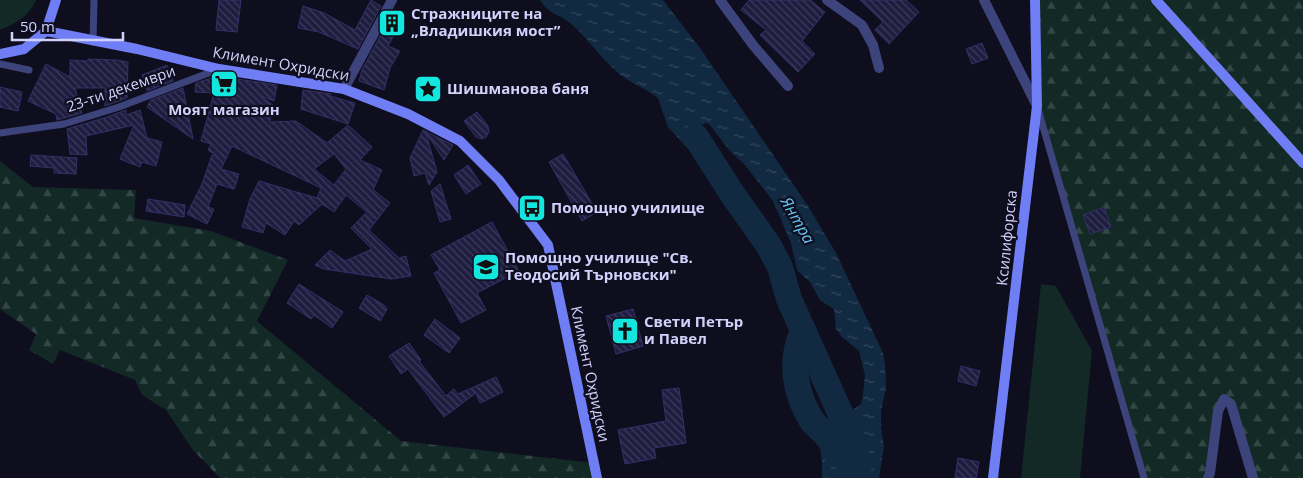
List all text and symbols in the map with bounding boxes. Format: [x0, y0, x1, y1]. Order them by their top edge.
place label: Стражниците на „Владишкия мост” [411, 3, 561, 40]
building icon: Стражниците на „Владишкия мост” [377, 8, 407, 38]
scale bar [12, 10, 124, 42]
text: 50 m [20, 16, 55, 36]
street label: Климент Охридски [211, 41, 351, 85]
street label: 23-ти декември [64, 60, 178, 116]
supermarket icon: Моят магазин [209, 69, 239, 99]
place icon: Шишманова баня [413, 74, 443, 104]
place label: Шишманова баня [447, 78, 589, 98]
place label: Моят магазин [168, 99, 280, 119]
street label: Ксилифорска [991, 189, 1021, 287]
water label: Янтра [775, 192, 820, 248]
bus stop icon: Помощно училище [517, 193, 547, 223]
place label: Помощно училище [551, 197, 705, 217]
place label: Помощно училище "Св. Теодосий Търновски" [505, 247, 693, 284]
school or university icon: Помощно училище "Св. Теодосий Търновски" [471, 252, 501, 282]
street label: Климент Охридски [567, 304, 615, 444]
place label: Свети Петър и Павел [644, 311, 743, 348]
church icon: Свети Петър и Павел [610, 316, 640, 346]

